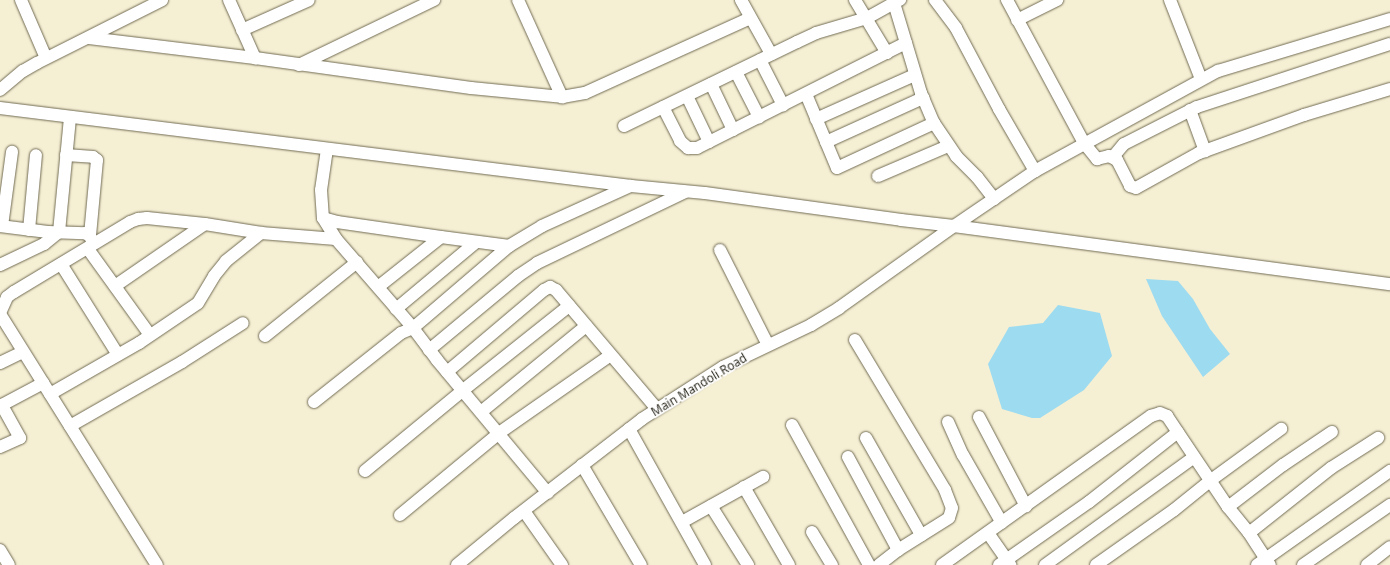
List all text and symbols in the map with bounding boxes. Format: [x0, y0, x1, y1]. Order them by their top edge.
street label: Main Mandoli Road [649, 351, 749, 419]

